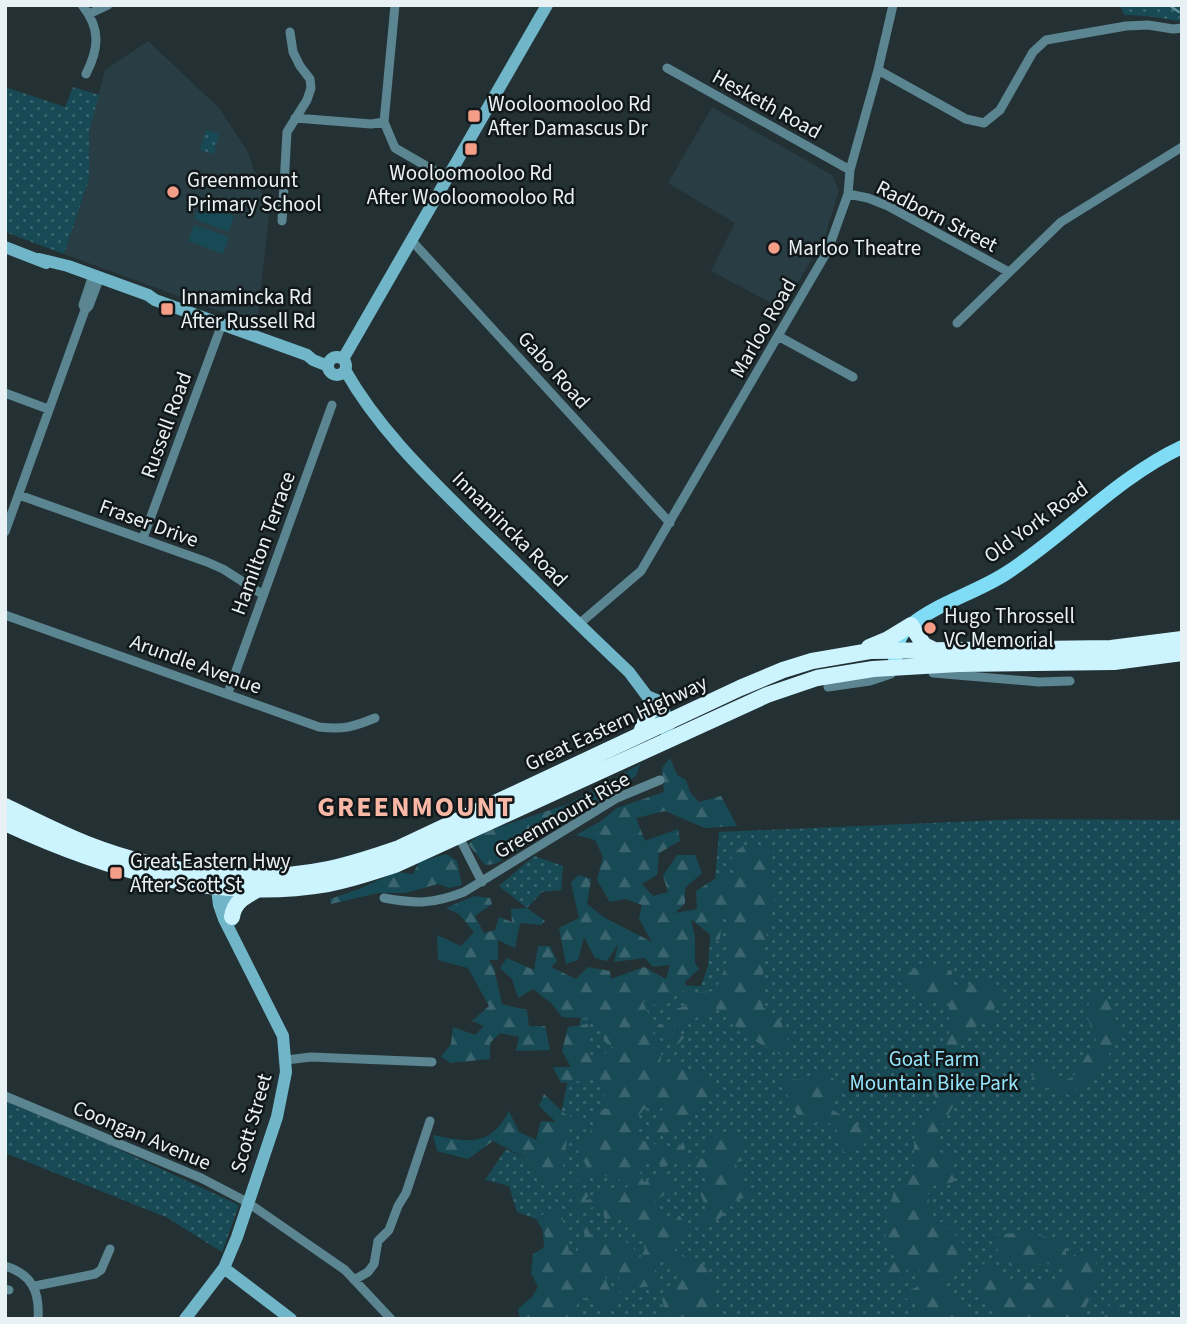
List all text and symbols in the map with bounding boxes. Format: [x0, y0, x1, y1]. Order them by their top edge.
street label: Hesketh Road [707, 62, 827, 146]
place label: Wooloomooloo Rd After Damascus Dr [488, 89, 651, 143]
marker: Wooloomooloo Rd After Damascus Dr [466, 108, 482, 124]
marker: Wooloomooloo Rd After Wooloomooloo Rd [463, 141, 479, 157]
place label: Wooloomooloo Rd After Wooloomooloo Rd [367, 158, 575, 212]
place label: Greenmount Primary School [187, 165, 322, 219]
street label: Radborn Street [871, 173, 1003, 259]
marker: Greenmount Primary School [165, 184, 181, 200]
place label: Marloo Theatre [788, 233, 921, 263]
marker: Marloo Theatre [766, 240, 782, 256]
street label: Marloo Road [722, 273, 804, 383]
place label: Innamincka Rd After Russell Rd [181, 282, 316, 336]
marker: Innamincka Rd After Russell Rd [159, 301, 175, 317]
street label: Gabo Road [511, 324, 597, 416]
street label: Russell Road [133, 368, 199, 482]
street label: Innamincka Road [445, 464, 575, 594]
street label: Hamilton Terrace [223, 467, 303, 619]
street label: Old York Road [978, 474, 1094, 570]
street label: Fraser Drive [95, 491, 203, 555]
place label: Hugo Throssell VC Memorial [944, 601, 1075, 655]
marker: Hugo Throssell VC Memorial [922, 620, 938, 636]
street label: Arundle Avenue [126, 626, 266, 702]
street label: Great Eastern Highway [520, 667, 712, 778]
street label: Greenmount Rise [489, 764, 635, 866]
district label: GREENMOUNT [317, 787, 515, 827]
place label: Great Eastern Hwy After Scott St [130, 846, 291, 900]
marker: Great Eastern Hwy After Scott St [108, 865, 124, 881]
park label: Goat Farm Mountain Bike Park [849, 1044, 1019, 1098]
street label: Scott Street [223, 1070, 279, 1176]
street label: Coongan Avenue [68, 1092, 216, 1178]

